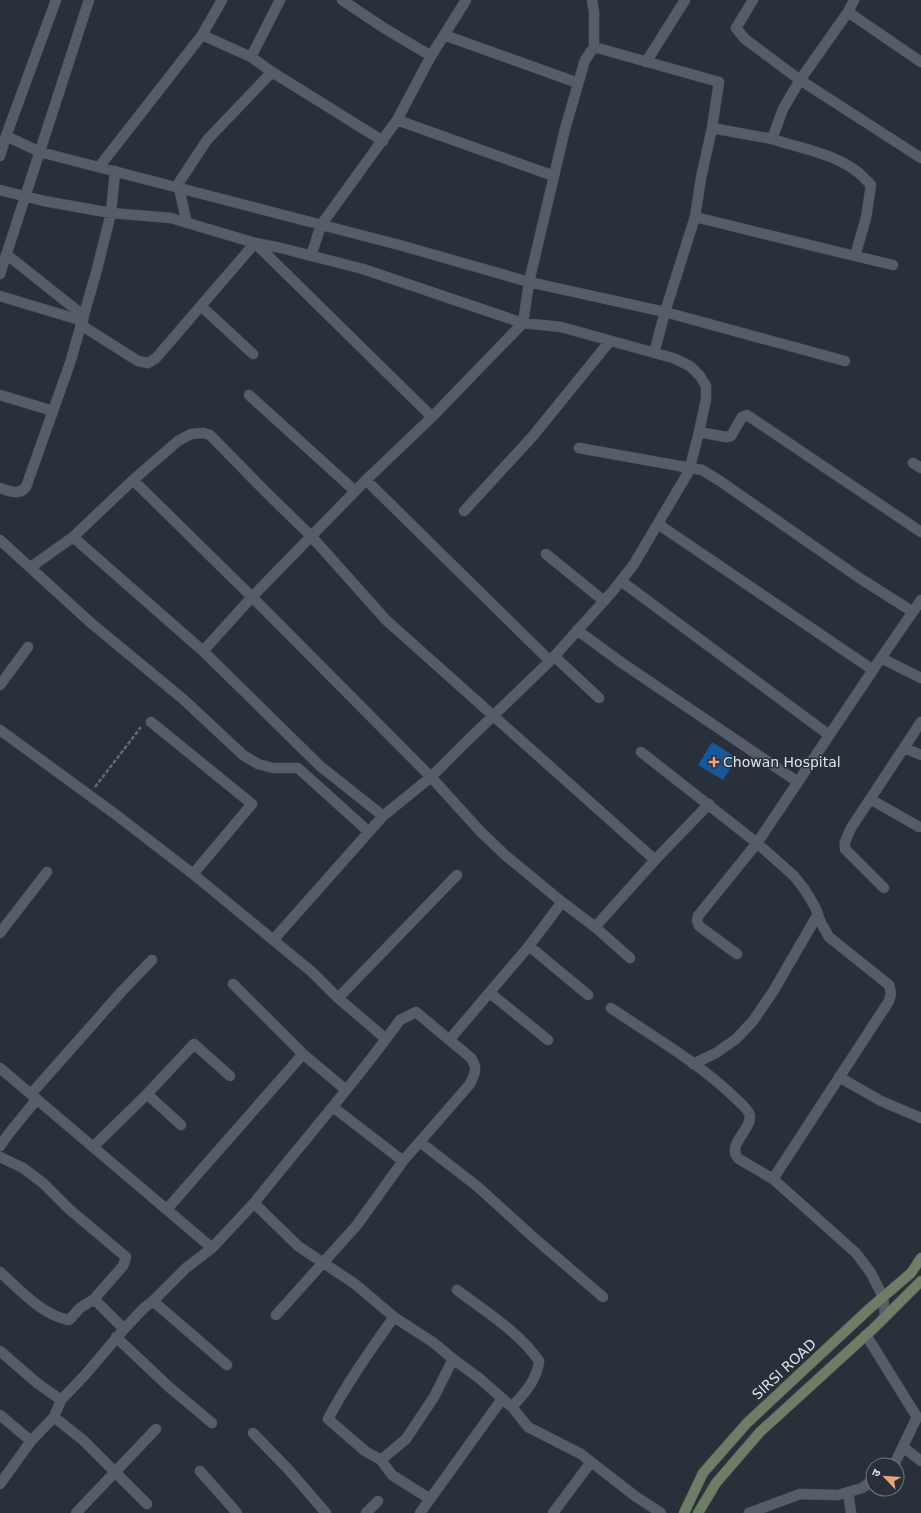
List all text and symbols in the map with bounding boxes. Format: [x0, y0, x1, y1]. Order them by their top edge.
place label: Chowan Hospital [723, 754, 841, 770]
marker: Chowan Hospital [708, 756, 720, 768]
street label: SIRSI ROAD [749, 1336, 819, 1402]
north arrow [865, 1457, 905, 1497]
text: उ [869, 1467, 884, 1479]

